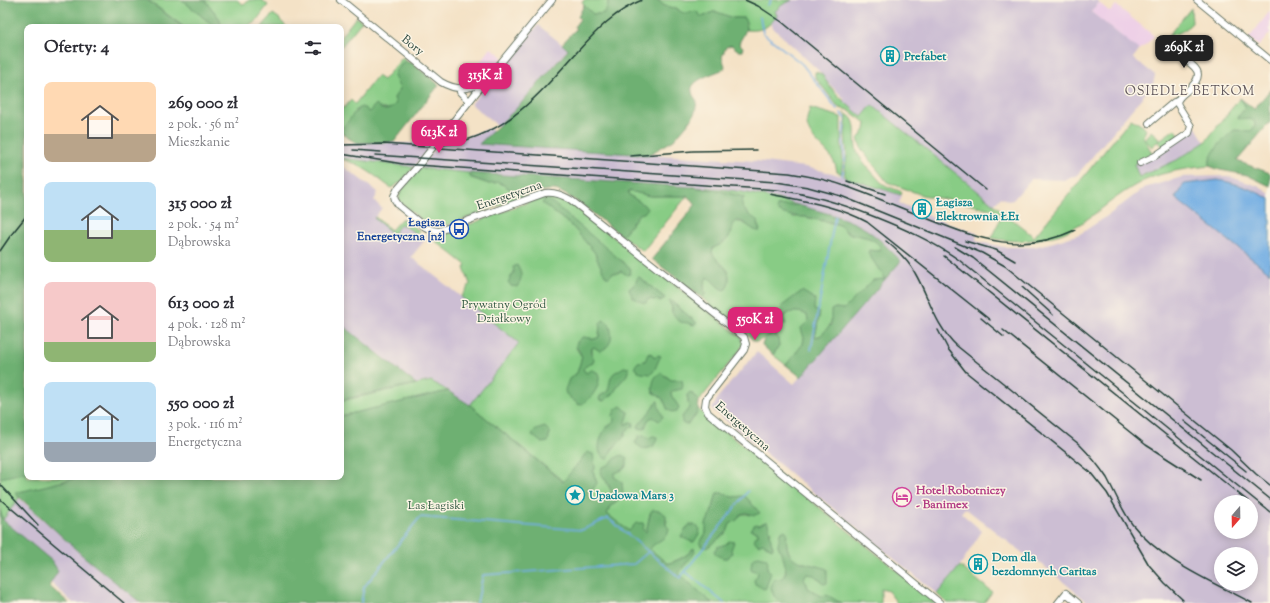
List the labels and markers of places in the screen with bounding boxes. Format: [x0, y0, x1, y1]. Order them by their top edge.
pin: 269K zł [1147, 35, 1221, 69]
building icon: Prefabet [879, 45, 901, 67]
place label: Prefabet [903, 48, 947, 66]
pin: 315K zł [448, 63, 522, 97]
pin: 613K zł [402, 120, 476, 154]
place label: Łagisza Elektrownia ŁE1 [935, 194, 1020, 226]
building icon: Łagisza Elektrownia ŁE1 [911, 198, 933, 220]
place label: Łagisza Energetyczna [nż] [356, 214, 445, 246]
bus stop icon: Łagisza Energetyczna [nż] [448, 218, 470, 240]
pin: 550K zł [718, 307, 792, 341]
place label: Hotel Robotniczy - Banimex [915, 482, 1006, 514]
place icon: Upadowa Mars 3 [564, 484, 586, 506]
hotel icon: Hotel Robotniczy - Banimex [891, 486, 913, 508]
place label: Upadowa Mars 3 [588, 487, 674, 505]
place label: Dom dla bezdomnych Caritas [991, 549, 1097, 581]
building icon: Dom dla bezdomnych Caritas [967, 553, 989, 575]

